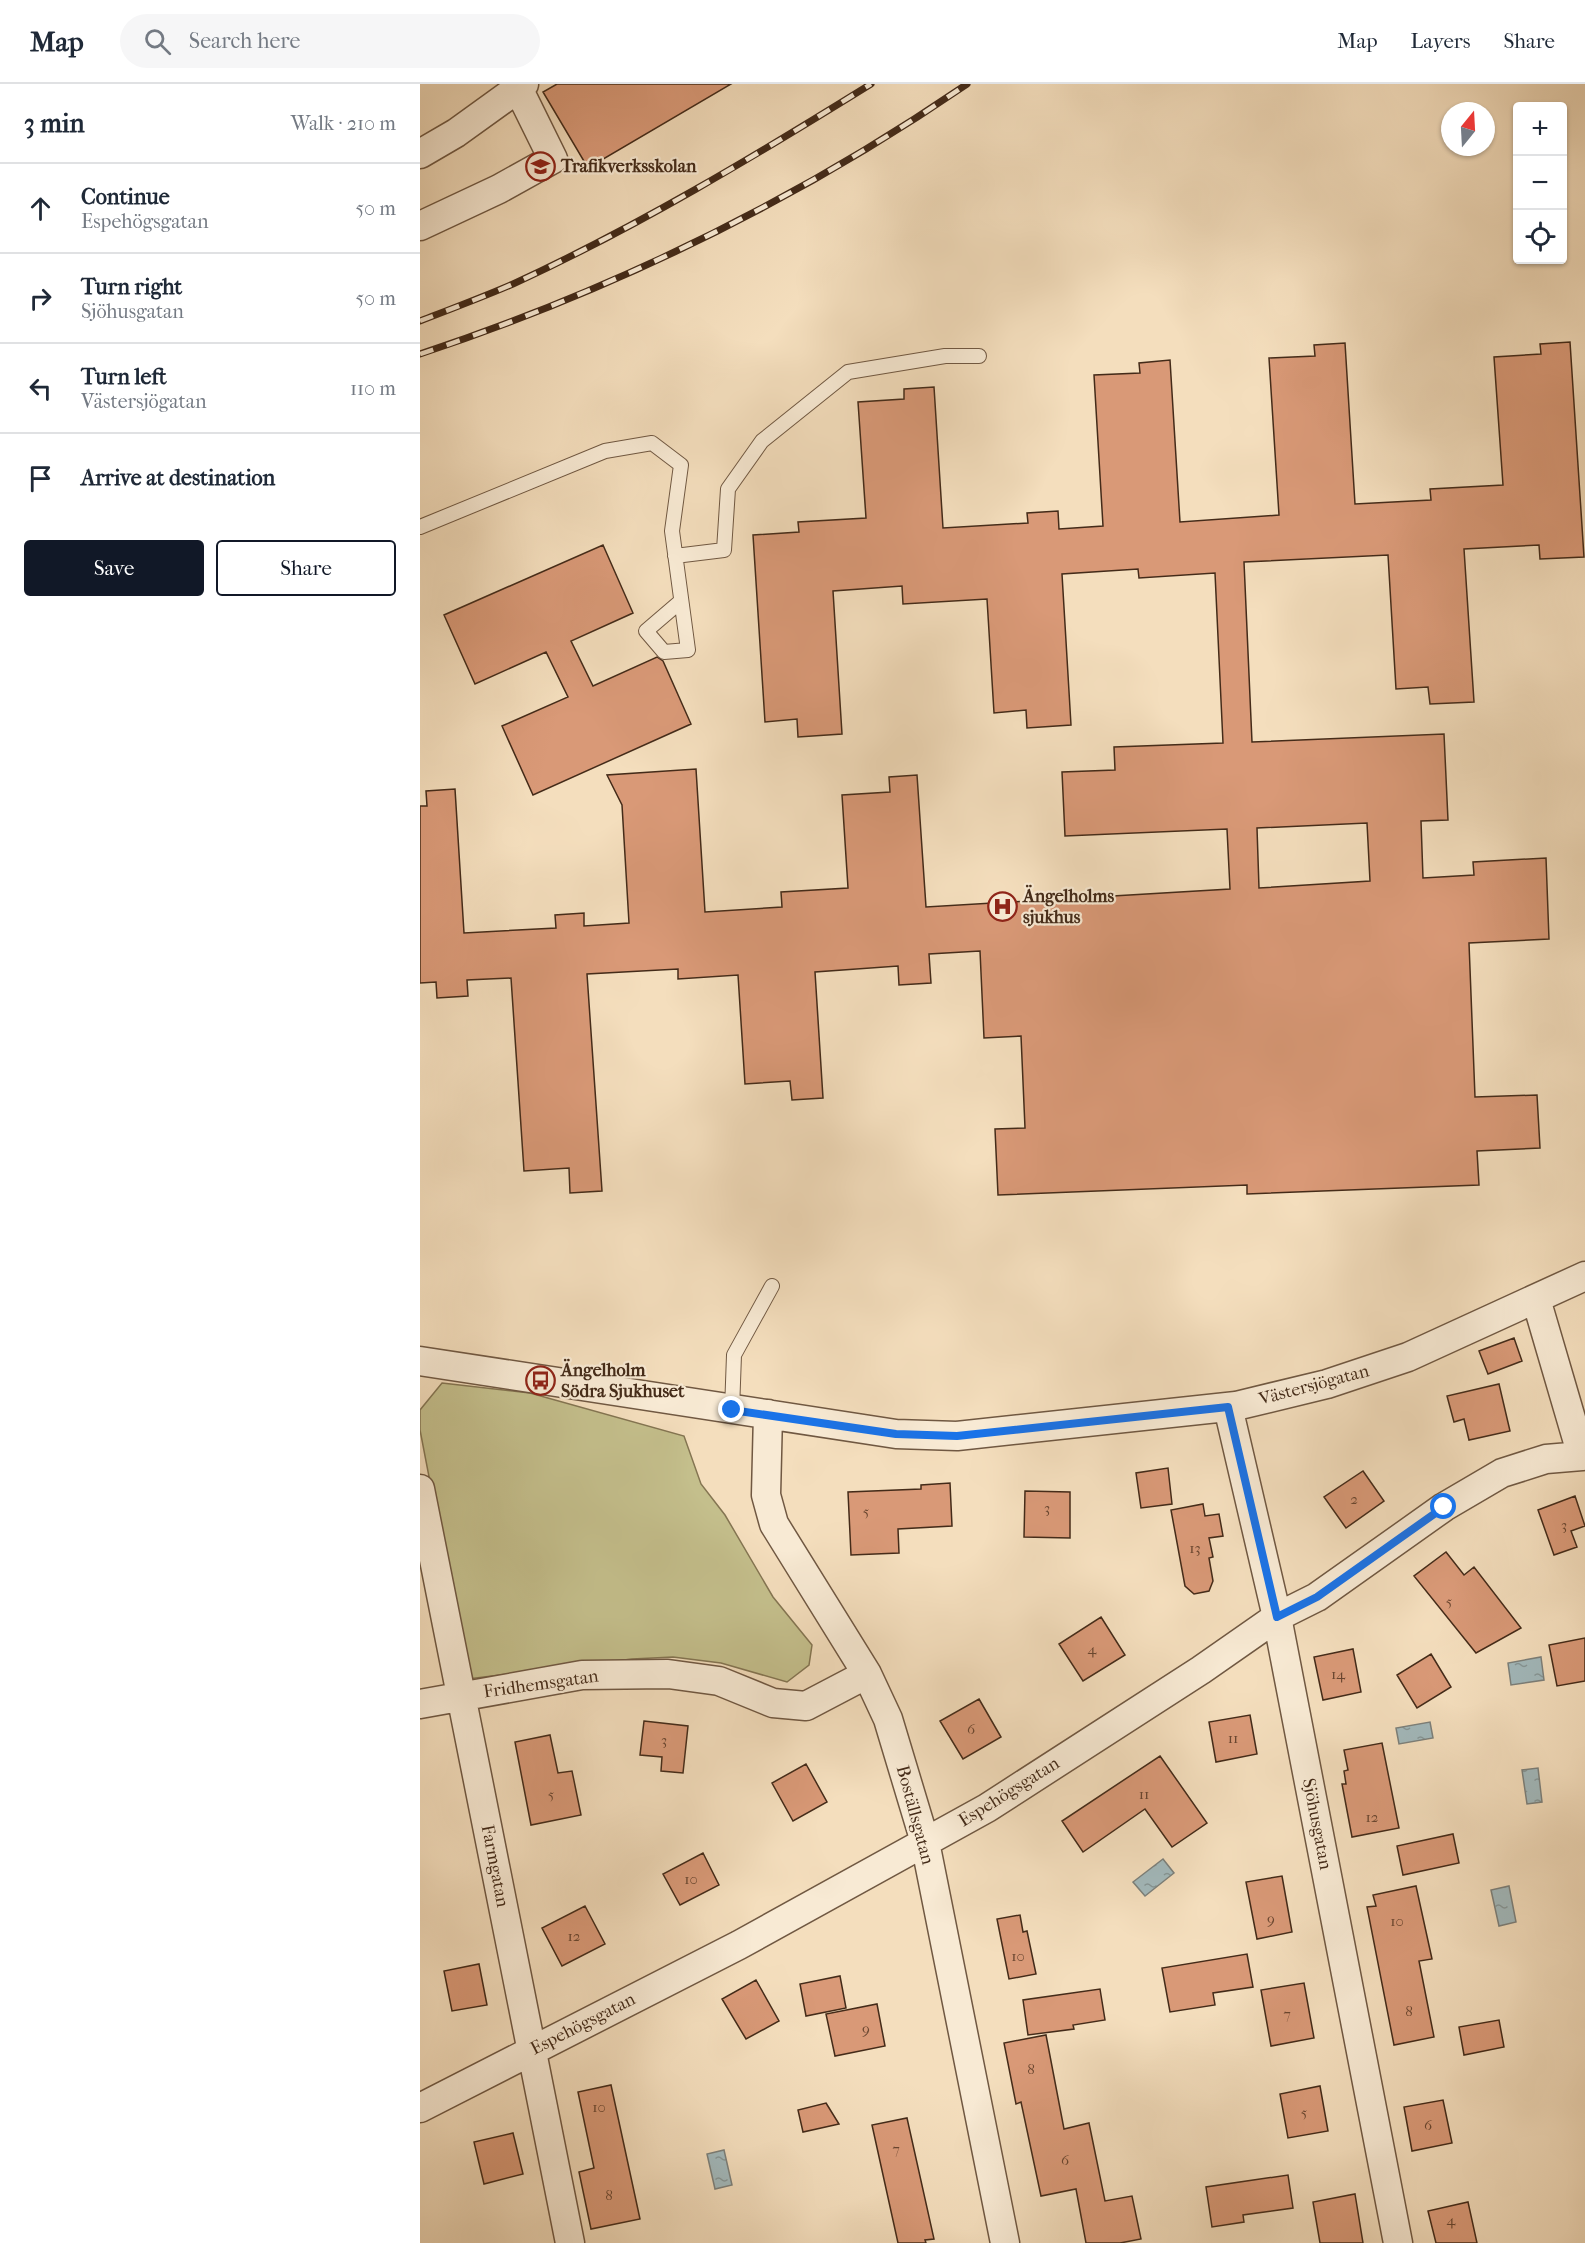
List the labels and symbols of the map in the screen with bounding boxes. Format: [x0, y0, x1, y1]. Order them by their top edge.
north arrow [1441, 102, 1495, 156]
school or university icon: Trafikverksskolan [524, 150, 556, 182]
place label: Trafikverksskolan [560, 156, 697, 177]
place label: Ängelholms sjukhus [1022, 884, 1114, 928]
hospital icon: Ängelholms sjukhus [986, 890, 1018, 922]
place label: Ängelholm Södra Sjukhuset [560, 1358, 685, 1402]
street label: Västersjögatan [1256, 1360, 1372, 1410]
bus stop icon: Ängelholm Södra Sjukhuset [524, 1364, 556, 1396]
route end [718, 1396, 744, 1422]
house number: 2 [1350, 1490, 1358, 1508]
route start [1430, 1493, 1456, 1519]
house number: 3 [1044, 1499, 1050, 1517]
house number: 5 [863, 1502, 869, 1520]
house number: 3 [1561, 1516, 1567, 1534]
house number: 13 [1189, 1539, 1201, 1557]
house number: 5 [1446, 1592, 1452, 1610]
house number: 4 [1088, 1640, 1098, 1658]
street label: Fridhemsgatan [482, 1665, 600, 1702]
house number: 14 [1331, 1665, 1346, 1683]
house number: 6 [967, 1720, 976, 1738]
house number: 11 [1228, 1729, 1238, 1747]
house number: 3 [661, 1731, 667, 1749]
street label: Espehögsgatan [955, 1752, 1064, 1831]
street label: Boställsgatan [892, 1763, 938, 1867]
street label: Sjöhusgatan [1298, 1777, 1336, 1872]
house number: 5 [548, 1785, 554, 1803]
house number: 11 [1139, 1785, 1149, 1803]
house number: 12 [1365, 1808, 1379, 1826]
street label: Farmgatan [477, 1823, 513, 1910]
house number: 10 [684, 1870, 698, 1888]
house number: 9 [1267, 1910, 1275, 1928]
house number: 10 [1390, 1912, 1404, 1930]
house number: 12 [567, 1927, 581, 1945]
house number: 10 [1011, 1947, 1025, 1965]
street label: Espehögsgatan [527, 1988, 639, 2059]
house number: 8 [1405, 2002, 1413, 2020]
house number: 7 [1283, 2005, 1291, 2023]
house number: 9 [862, 2020, 870, 2038]
house number: 8 [1027, 2060, 1035, 2078]
house number: 10 [592, 2098, 606, 2116]
house number: 5 [1301, 2103, 1307, 2121]
house number: 6 [1424, 2116, 1433, 2134]
house number: 7 [892, 2140, 900, 2158]
house number: 6 [1061, 2151, 1070, 2169]
house number: 8 [605, 2186, 613, 2204]
house number: 4 [1447, 2211, 1457, 2229]

